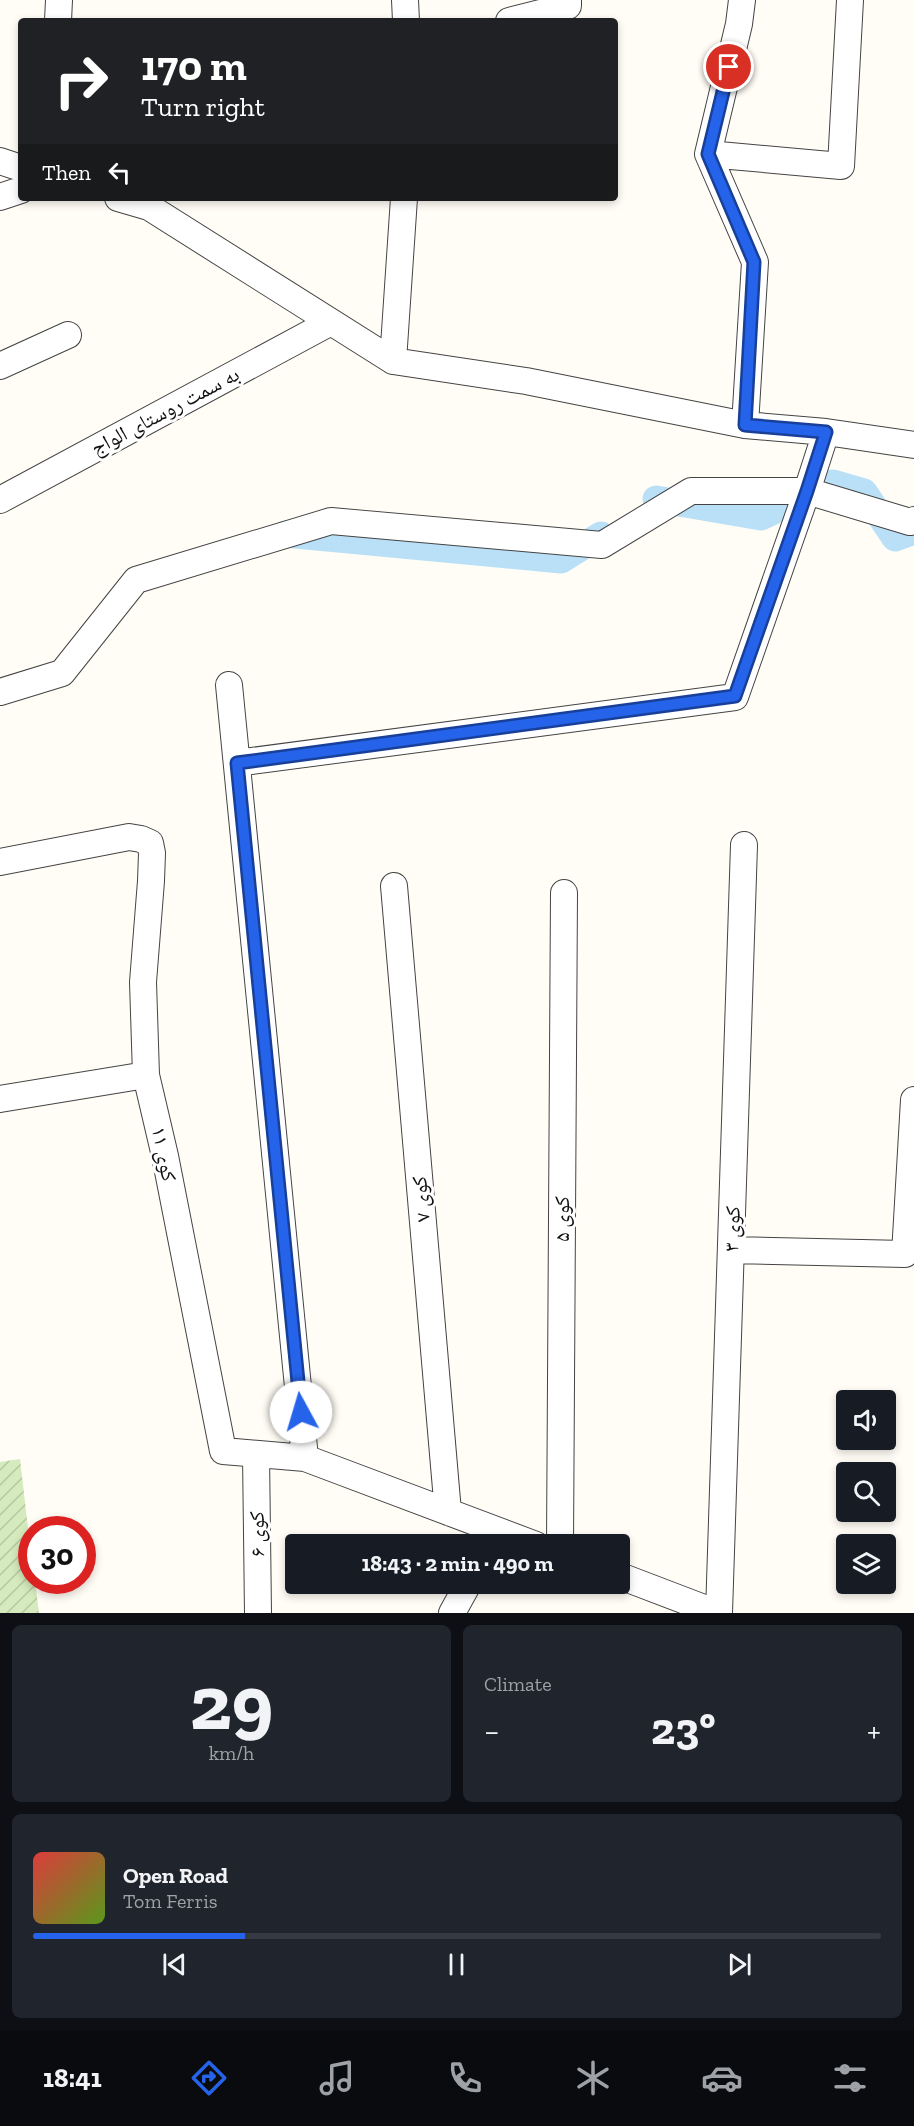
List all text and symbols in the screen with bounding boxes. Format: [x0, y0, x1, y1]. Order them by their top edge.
text: 170 m [141, 40, 247, 91]
pin [703, 41, 754, 92]
icon: right [42, 42, 120, 120]
icon: arrive [712, 50, 745, 83]
text: Turn right [141, 91, 265, 123]
icon: left [103, 156, 136, 189]
text: Then [42, 159, 91, 186]
street label: به سمت روستای الواج [86, 361, 244, 461]
street label: کوی ۱۱ [147, 1124, 183, 1184]
street label: کوی ۷ [406, 1175, 435, 1223]
street label: کوی ۵ [549, 1196, 574, 1242]
street label: کوی ۳ [718, 1205, 745, 1252]
position arrow [269, 1380, 333, 1444]
map controls [836, 1390, 896, 1594]
button: sound [836, 1390, 896, 1450]
button: search [836, 1462, 896, 1522]
street label: کوی ۶ [244, 1511, 269, 1557]
speed limit sign: 30 [18, 1516, 96, 1594]
button: layers [836, 1534, 896, 1594]
text: 18:43 · 2 min · 490 m [361, 1550, 554, 1577]
text: 29 [190, 1655, 273, 1749]
text: Climate [484, 1672, 552, 1696]
text: 23° [651, 1702, 716, 1756]
text: − [484, 1711, 499, 1750]
text: + [867, 1711, 881, 1750]
text: km/h [209, 1741, 254, 1765]
text: Open Road [123, 1862, 228, 1889]
text: Tom Ferris [123, 1889, 218, 1913]
icon: previous [158, 1948, 191, 1981]
icon: pause [440, 1948, 473, 1981]
icon: next [723, 1948, 756, 1981]
icon: directions [188, 2057, 230, 2099]
icon: music [316, 2057, 358, 2099]
icon: phone [444, 2057, 486, 2099]
icon: climate [572, 2057, 614, 2099]
icon: car [701, 2057, 743, 2099]
icon: filters [829, 2057, 871, 2099]
text: 18:41 [43, 2062, 102, 2094]

